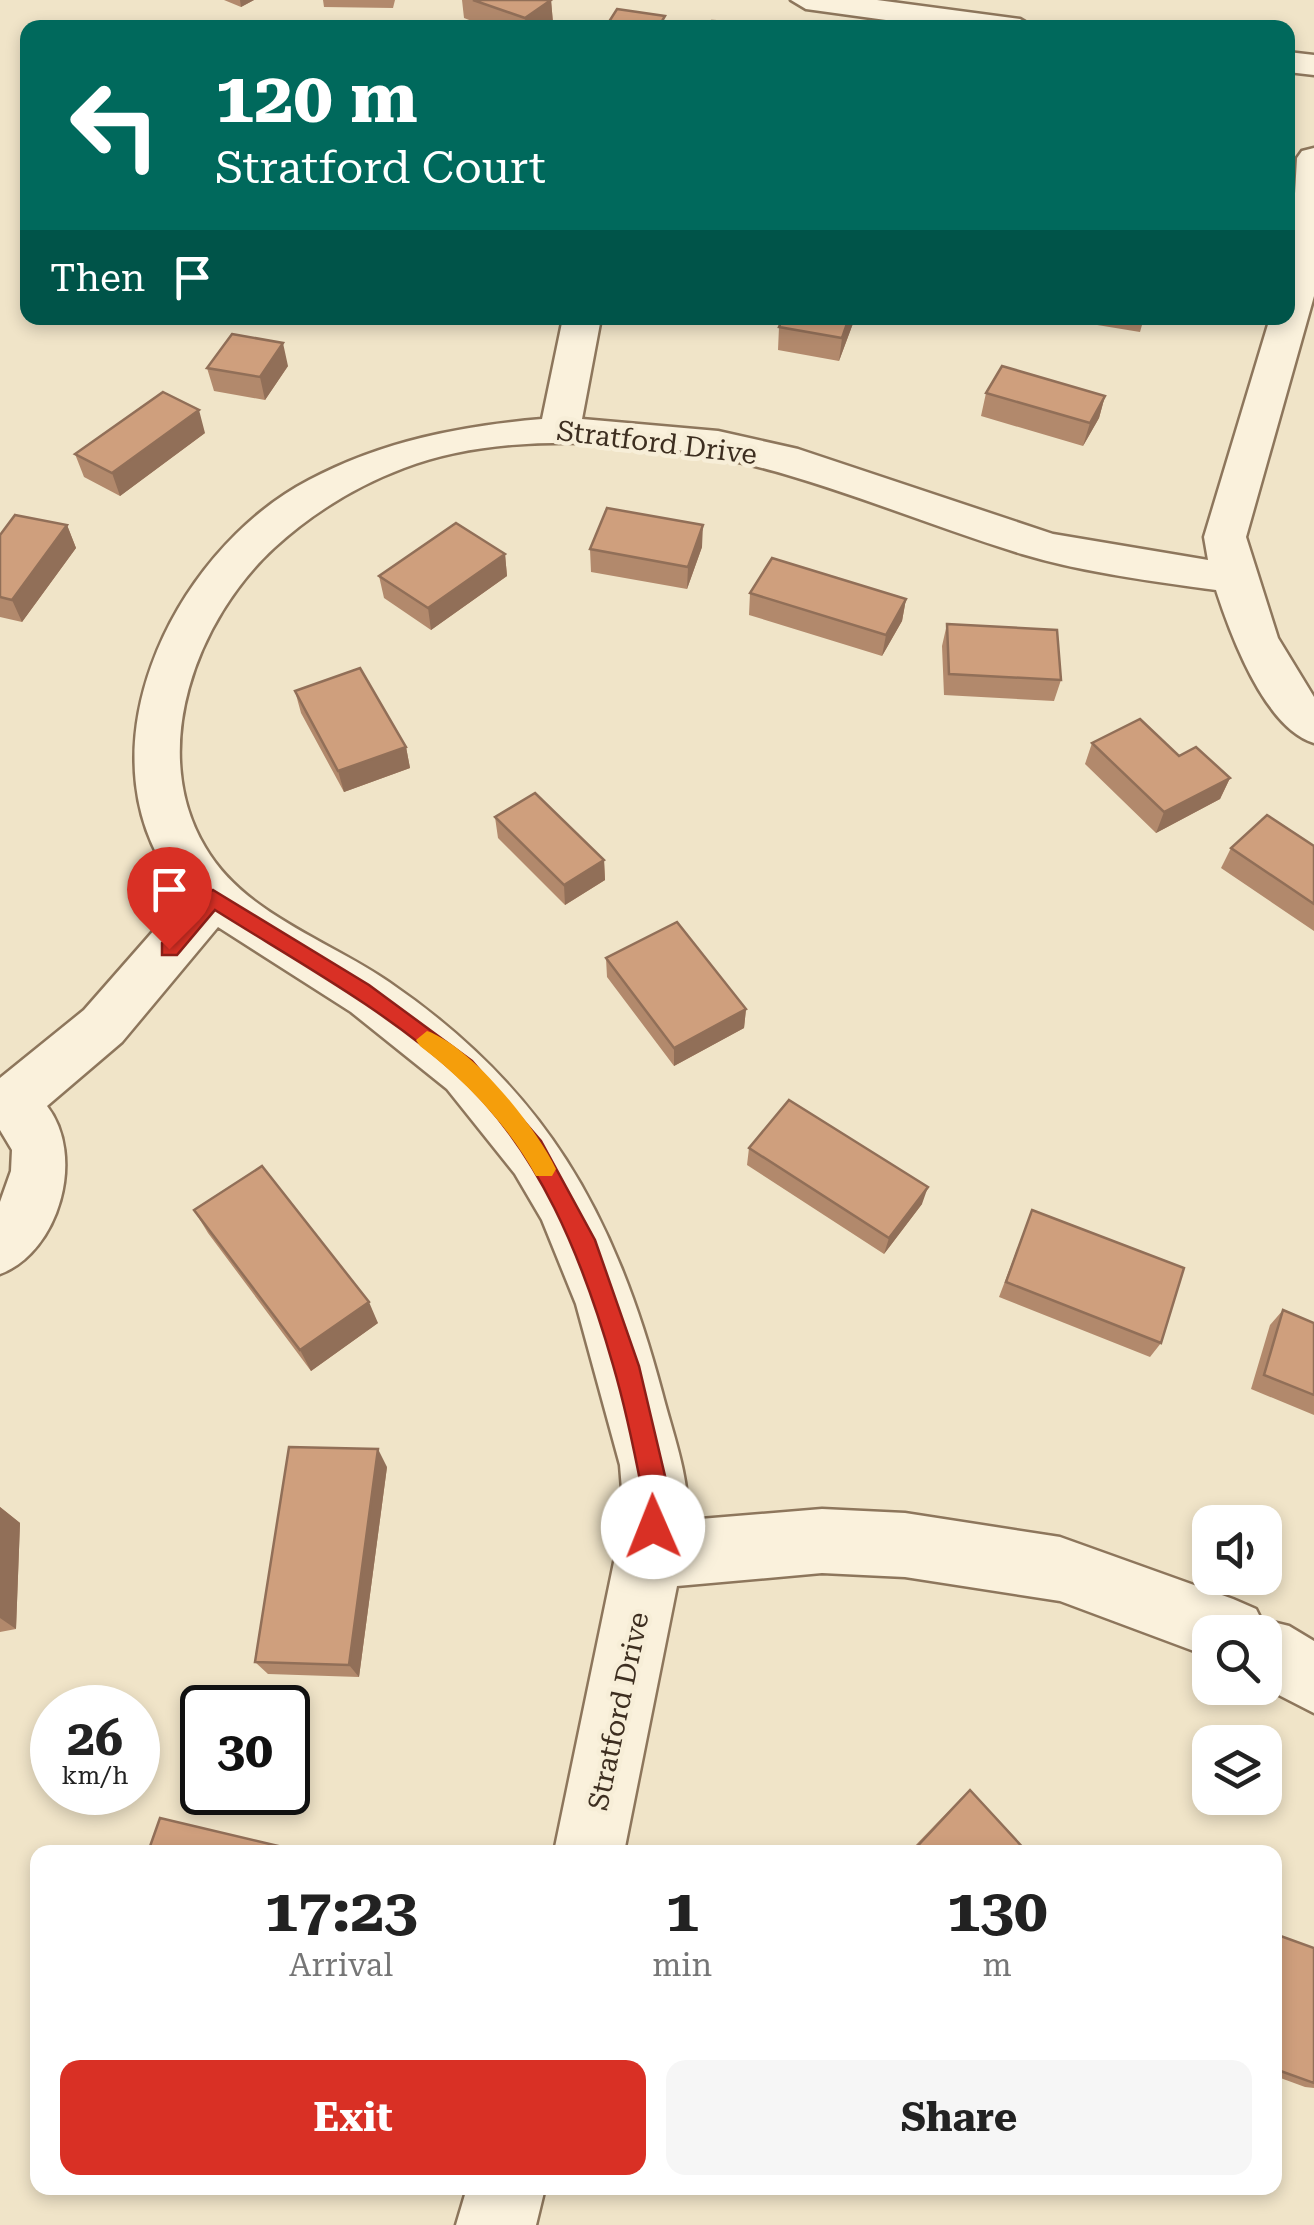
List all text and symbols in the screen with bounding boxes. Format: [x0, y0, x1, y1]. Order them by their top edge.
text: 120 m [215, 57, 418, 139]
icon: left [50, 60, 180, 190]
text: Stratford Court [215, 141, 546, 194]
icon: arrive [165, 250, 220, 305]
text: Then [50, 256, 145, 300]
street label: Stratford Drive [555, 414, 759, 471]
pin [127, 847, 212, 950]
icon: arrive [142, 862, 197, 917]
position arrow [601, 1475, 705, 1579]
map controls [1192, 1505, 1282, 1815]
button: sound [1192, 1505, 1282, 1595]
street label: Stratford Drive [581, 1609, 656, 1813]
button: search [1192, 1615, 1282, 1705]
speed limit sign: 30 [180, 1685, 310, 1815]
text: 26 [67, 1709, 123, 1767]
button: layers [1192, 1725, 1282, 1815]
text: km/h [62, 1761, 128, 1790]
text: 17:23 [264, 1875, 418, 1946]
text: 1 [665, 1875, 699, 1946]
text: 130 [947, 1875, 1048, 1946]
text: Arrival [289, 1946, 393, 1984]
text: min [652, 1946, 712, 1984]
text: m [983, 1946, 1012, 1984]
button: Exit [60, 2060, 646, 2175]
button: Share [666, 2060, 1252, 2175]

